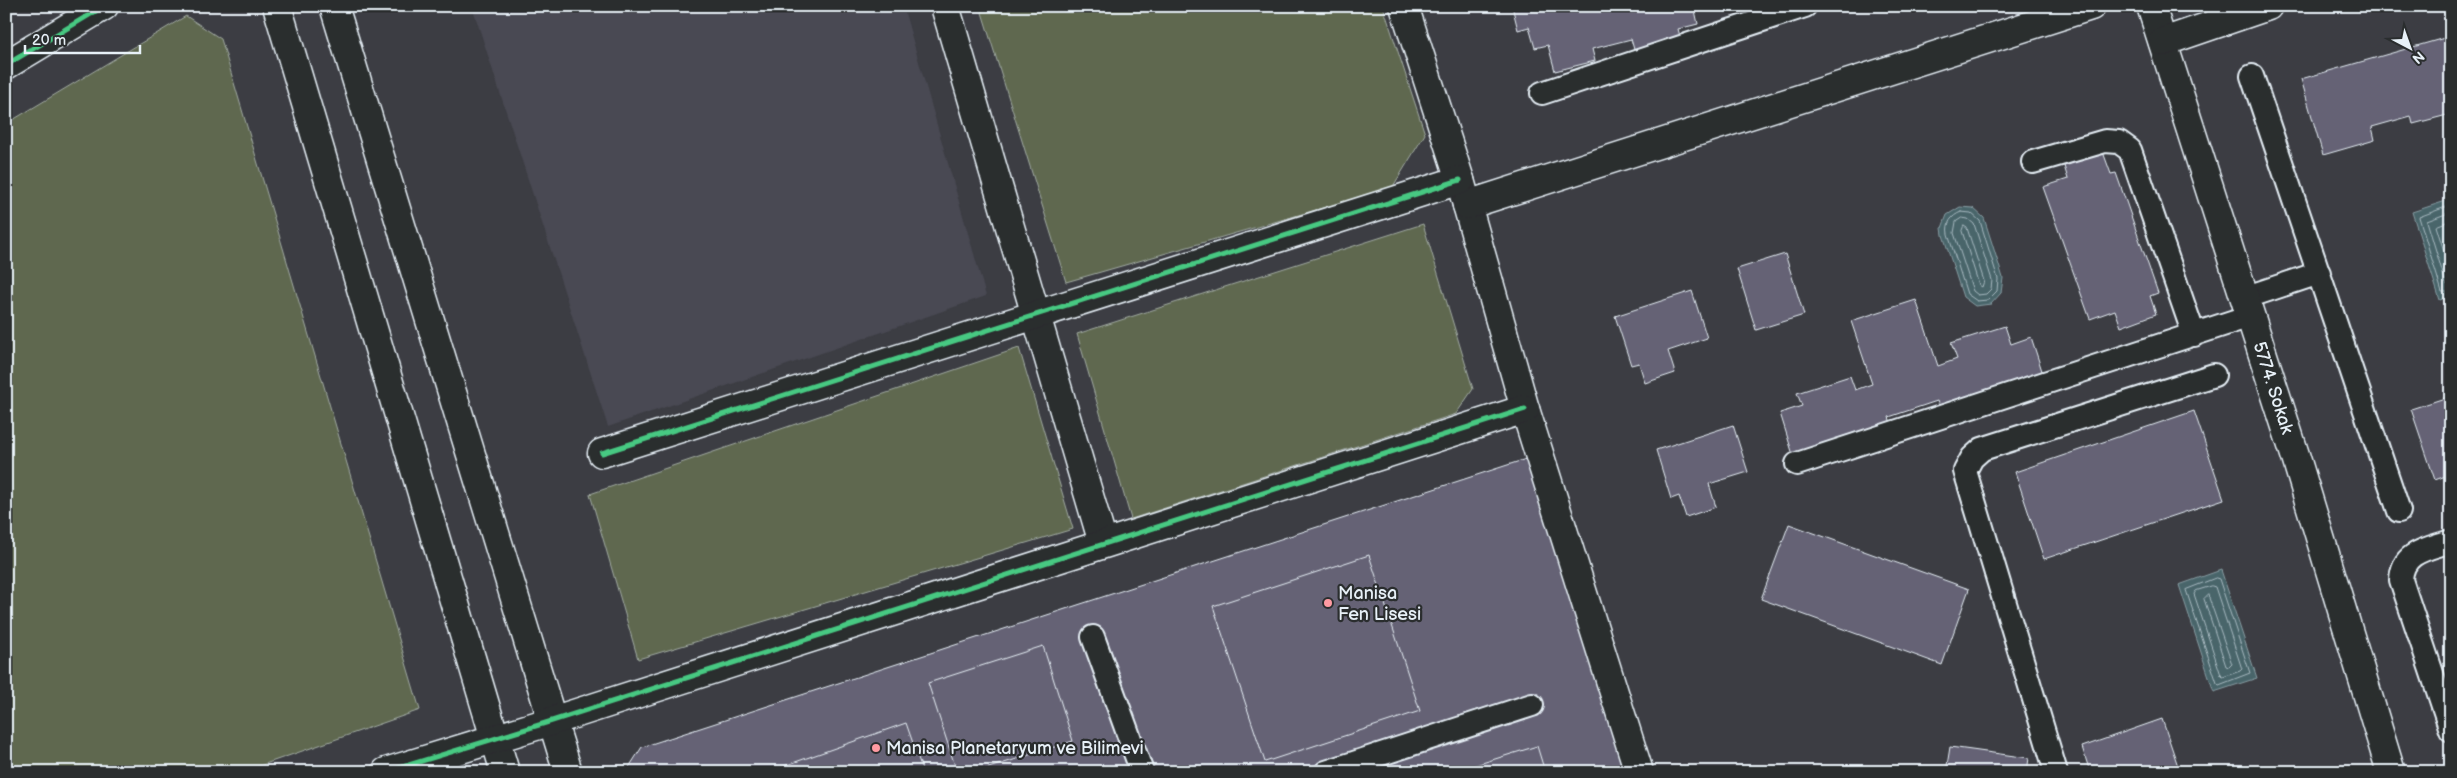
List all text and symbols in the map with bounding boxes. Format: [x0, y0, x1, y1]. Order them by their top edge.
scale bar [25, 22, 140, 54]
north arrow [2384, 22, 2434, 72]
text: 20 m [32, 31, 66, 50]
text: N [2409, 48, 2428, 67]
street label: 5774. Sokak [2248, 339, 2298, 437]
place label: Manisa Fen Lisesi [1338, 583, 1421, 625]
marker: Manisa Fen Lisesi [1322, 597, 1334, 609]
place label: Manisa Planetaryum ve Bilimevi [886, 738, 1144, 759]
marker: Manisa Planetaryum ve Bilimevi [870, 742, 882, 754]

